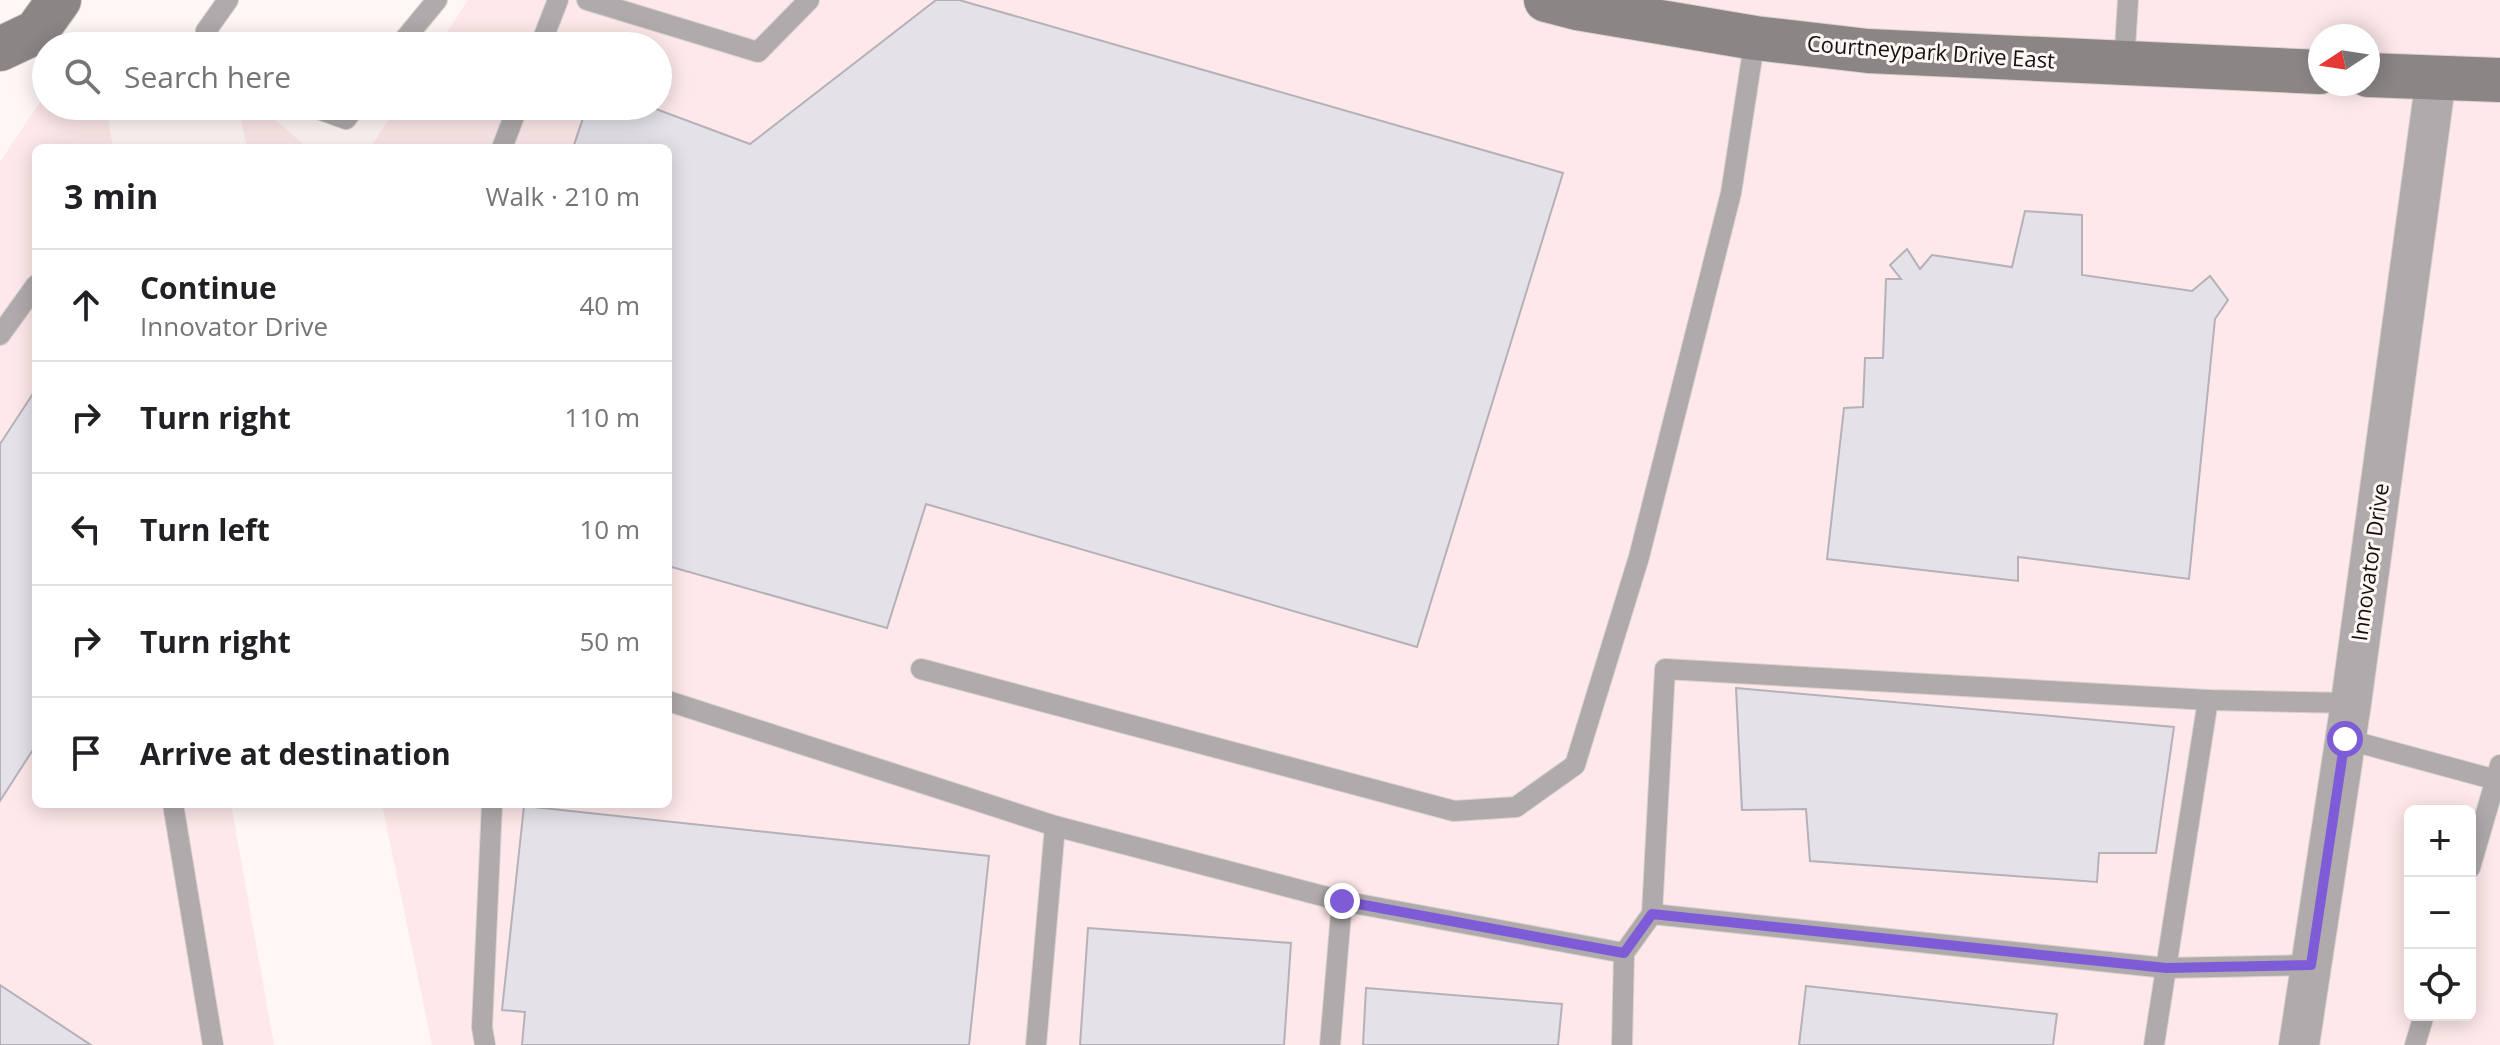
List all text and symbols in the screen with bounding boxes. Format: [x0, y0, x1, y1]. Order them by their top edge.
north arrow [2308, 24, 2380, 96]
street label: Courtneypark Drive East [1806, 27, 2056, 75]
search box [32, 32, 672, 120]
icon: search [60, 54, 104, 98]
text: Search here [124, 56, 291, 97]
text: 3 min [64, 173, 158, 219]
text: Walk · 210 m [486, 178, 640, 214]
text: Continue [140, 267, 277, 308]
icon: ahead [64, 283, 108, 327]
text: 40 m [579, 287, 640, 323]
text: Innovator Drive [140, 308, 328, 344]
icon: right [64, 395, 108, 439]
text: Turn right [140, 397, 291, 438]
text: 110 m [565, 399, 640, 435]
street label: Innovator Drive [2343, 481, 2395, 643]
icon: left [64, 507, 108, 551]
text: Turn left [140, 509, 270, 550]
text: 10 m [579, 511, 640, 547]
icon: right [64, 619, 108, 663]
text: Turn right [140, 621, 291, 662]
text: 50 m [579, 623, 640, 659]
route start [2327, 721, 2363, 757]
icon: arrive [64, 731, 108, 775]
text: Arrive at destination [140, 733, 451, 774]
map controls [2404, 805, 2476, 1021]
button: + [2404, 805, 2476, 877]
button: − [2404, 877, 2476, 949]
route end [1324, 883, 1360, 919]
button: locate [2404, 949, 2476, 1021]

